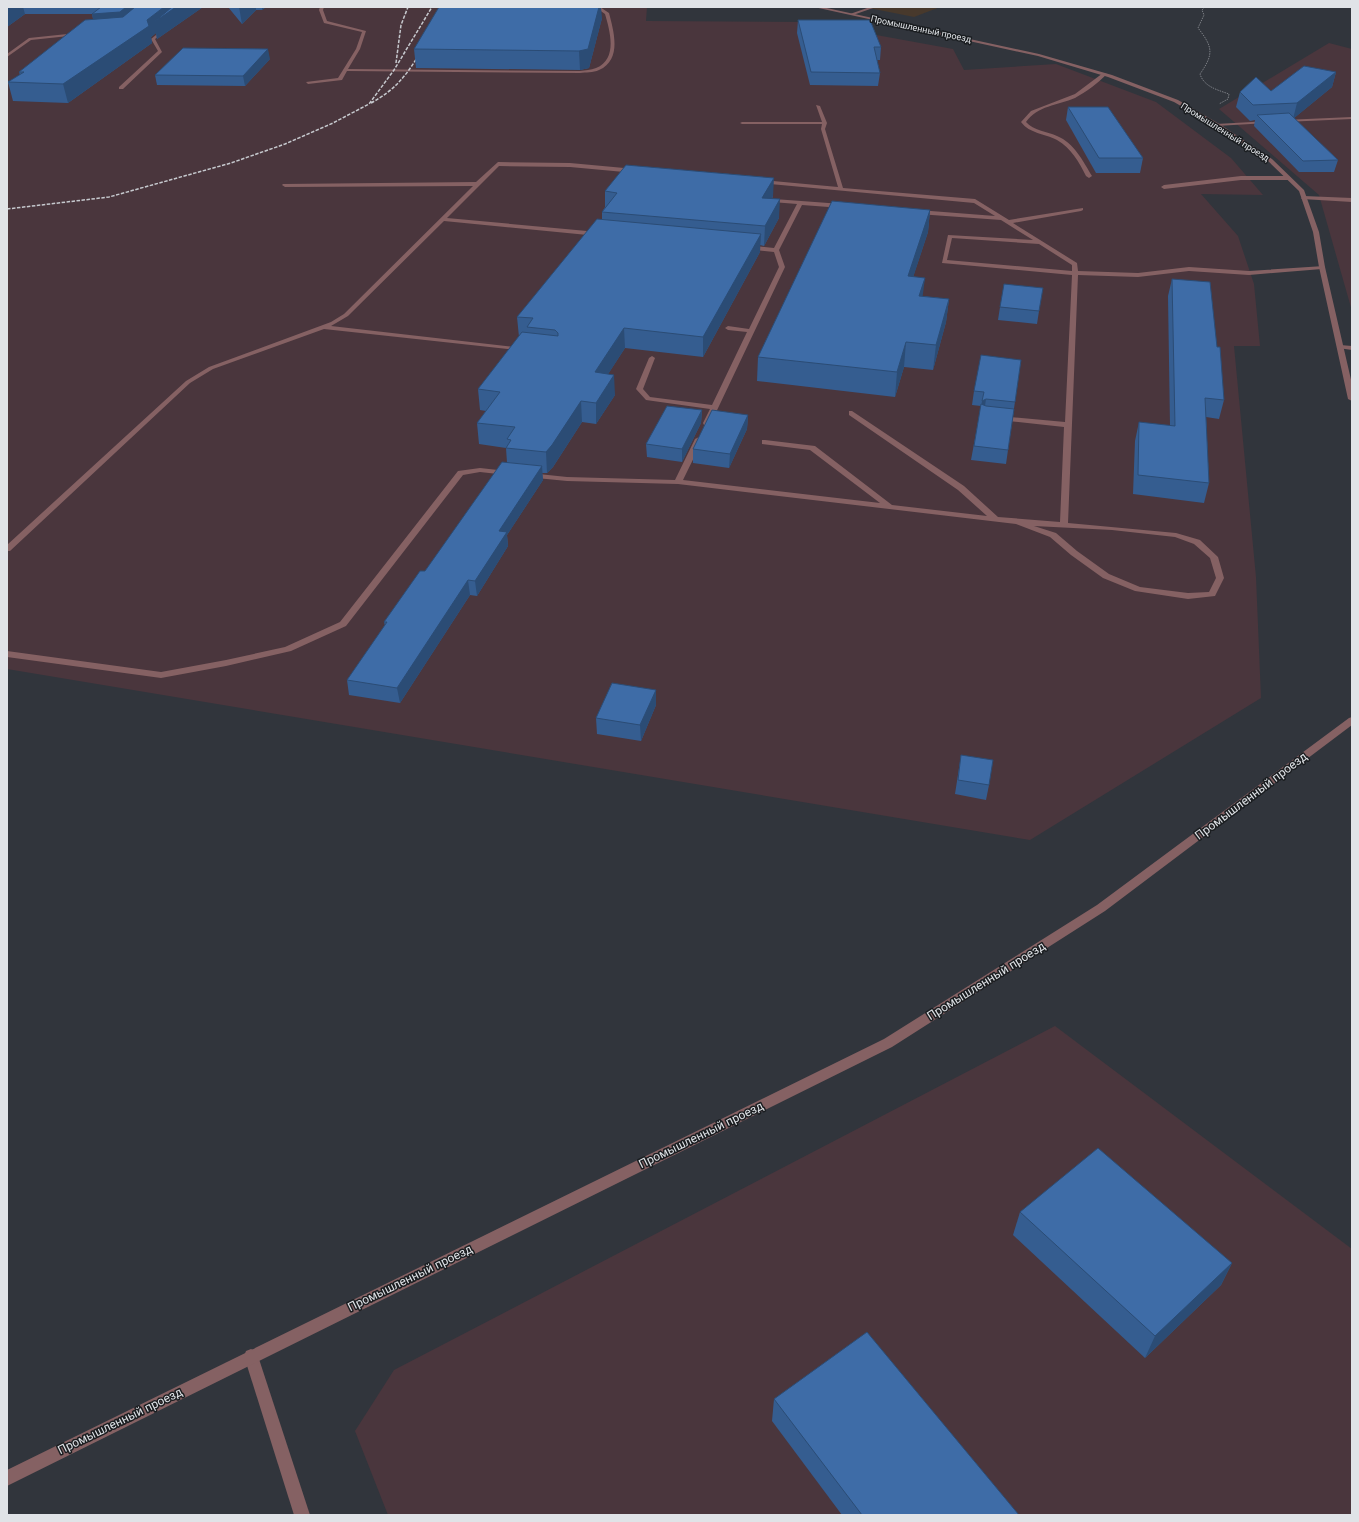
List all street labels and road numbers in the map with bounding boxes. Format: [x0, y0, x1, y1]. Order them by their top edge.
street label: Промышленный проезд [870, 13, 973, 45]
street label: Промышленный проезд [1179, 101, 1272, 164]
street label: Промышленный проезд [1192, 749, 1310, 843]
street label: Промышленный проезд [924, 939, 1048, 1023]
street label: Промышленный проезд [637, 1099, 765, 1171]
street label: Промышленный проезд [346, 1242, 474, 1314]
street label: Промышленный проезд [56, 1385, 184, 1457]

